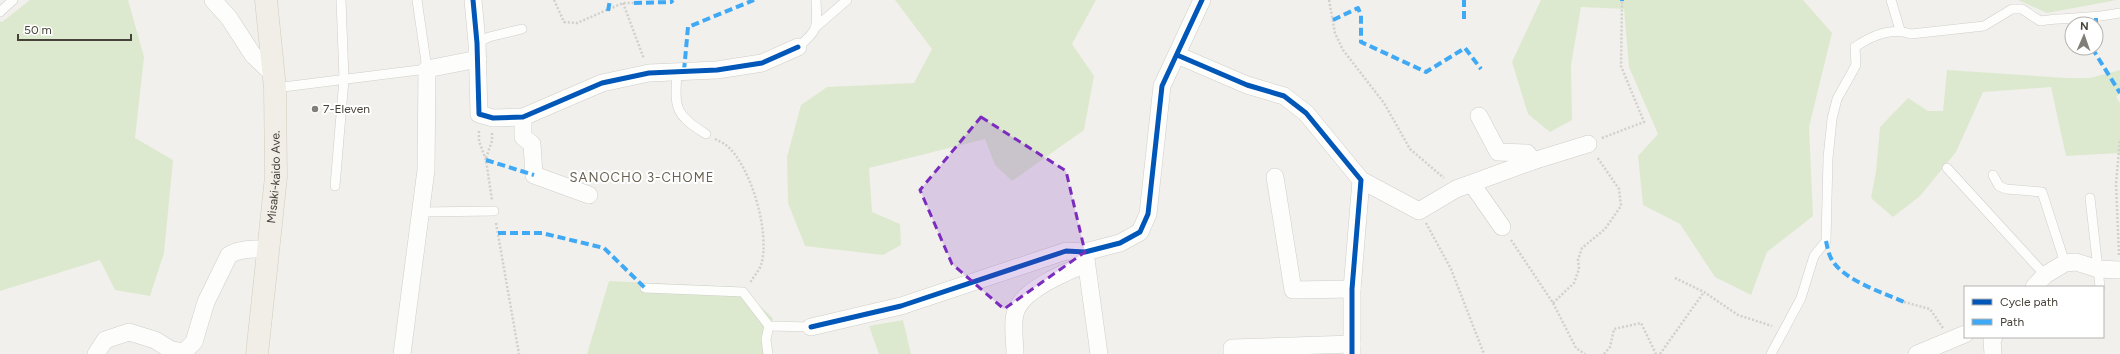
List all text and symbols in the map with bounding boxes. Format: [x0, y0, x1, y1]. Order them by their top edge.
scale bar [18, 16, 131, 42]
north arrow [2064, 16, 2104, 56]
text: N [2080, 20, 2089, 33]
text: 50 m [24, 23, 52, 37]
place label: 7-Eleven [323, 102, 370, 116]
marker: 7-Eleven [310, 104, 320, 114]
street label: Misaki-kaido Ave. [264, 130, 283, 224]
district label: SANOCHO 3-CHOME [570, 170, 714, 185]
legend [1964, 286, 2104, 338]
text: Cycle path [2000, 295, 2058, 309]
text: Path [2000, 315, 2024, 329]

